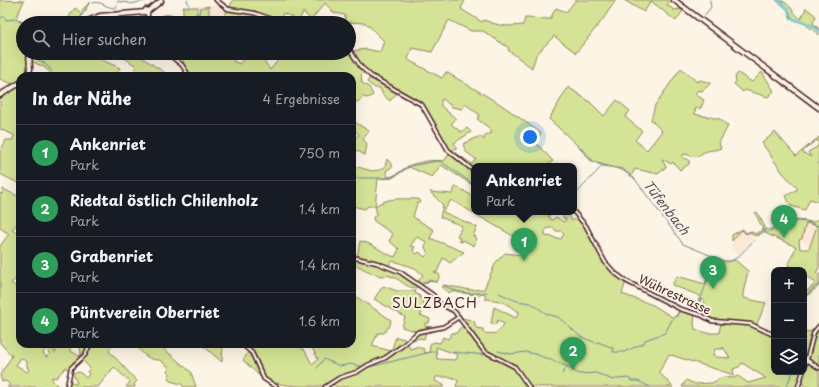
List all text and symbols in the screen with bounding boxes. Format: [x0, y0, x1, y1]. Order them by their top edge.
search box [16, 16, 356, 60]
icon: search [30, 27, 52, 49]
text: Hier suchen [62, 27, 147, 50]
text: In der Nähe [32, 85, 131, 111]
text: 4 Ergebnisse [263, 89, 340, 108]
your location [520, 127, 540, 147]
text: Ankenriet [70, 132, 146, 155]
text: 1 [42, 143, 48, 162]
text: 750 m [299, 143, 340, 162]
text: Park [70, 155, 99, 174]
popup [471, 163, 577, 215]
text: Ankenriet [486, 168, 562, 191]
water label: Tüfenbach [640, 176, 695, 239]
text: Riedtal östlich Chilenholz [70, 188, 258, 211]
text: Park [486, 191, 515, 210]
text: 2 [40, 199, 50, 218]
text: 1.4 km [299, 199, 340, 218]
pin: 4 [771, 205, 797, 238]
text: Park [70, 211, 99, 230]
pin: 1 [511, 228, 537, 261]
text: Grabenriet [70, 244, 153, 267]
text: 3 [41, 255, 49, 274]
text: 1.4 km [299, 255, 340, 274]
pin: 3 [700, 256, 726, 289]
text: Park [70, 267, 99, 286]
map controls [771, 267, 807, 375]
button: + [771, 267, 807, 303]
street label: Wührestrasse [636, 269, 714, 319]
district label: SULZBACH [392, 292, 478, 313]
text: Püntverein Oberriet [70, 300, 220, 323]
button: − [771, 303, 807, 339]
text: 4 [41, 311, 49, 330]
text: 1.6 km [299, 311, 340, 330]
text: Park [70, 323, 99, 342]
pin: 2 [560, 337, 586, 370]
button: layers [771, 339, 807, 375]

